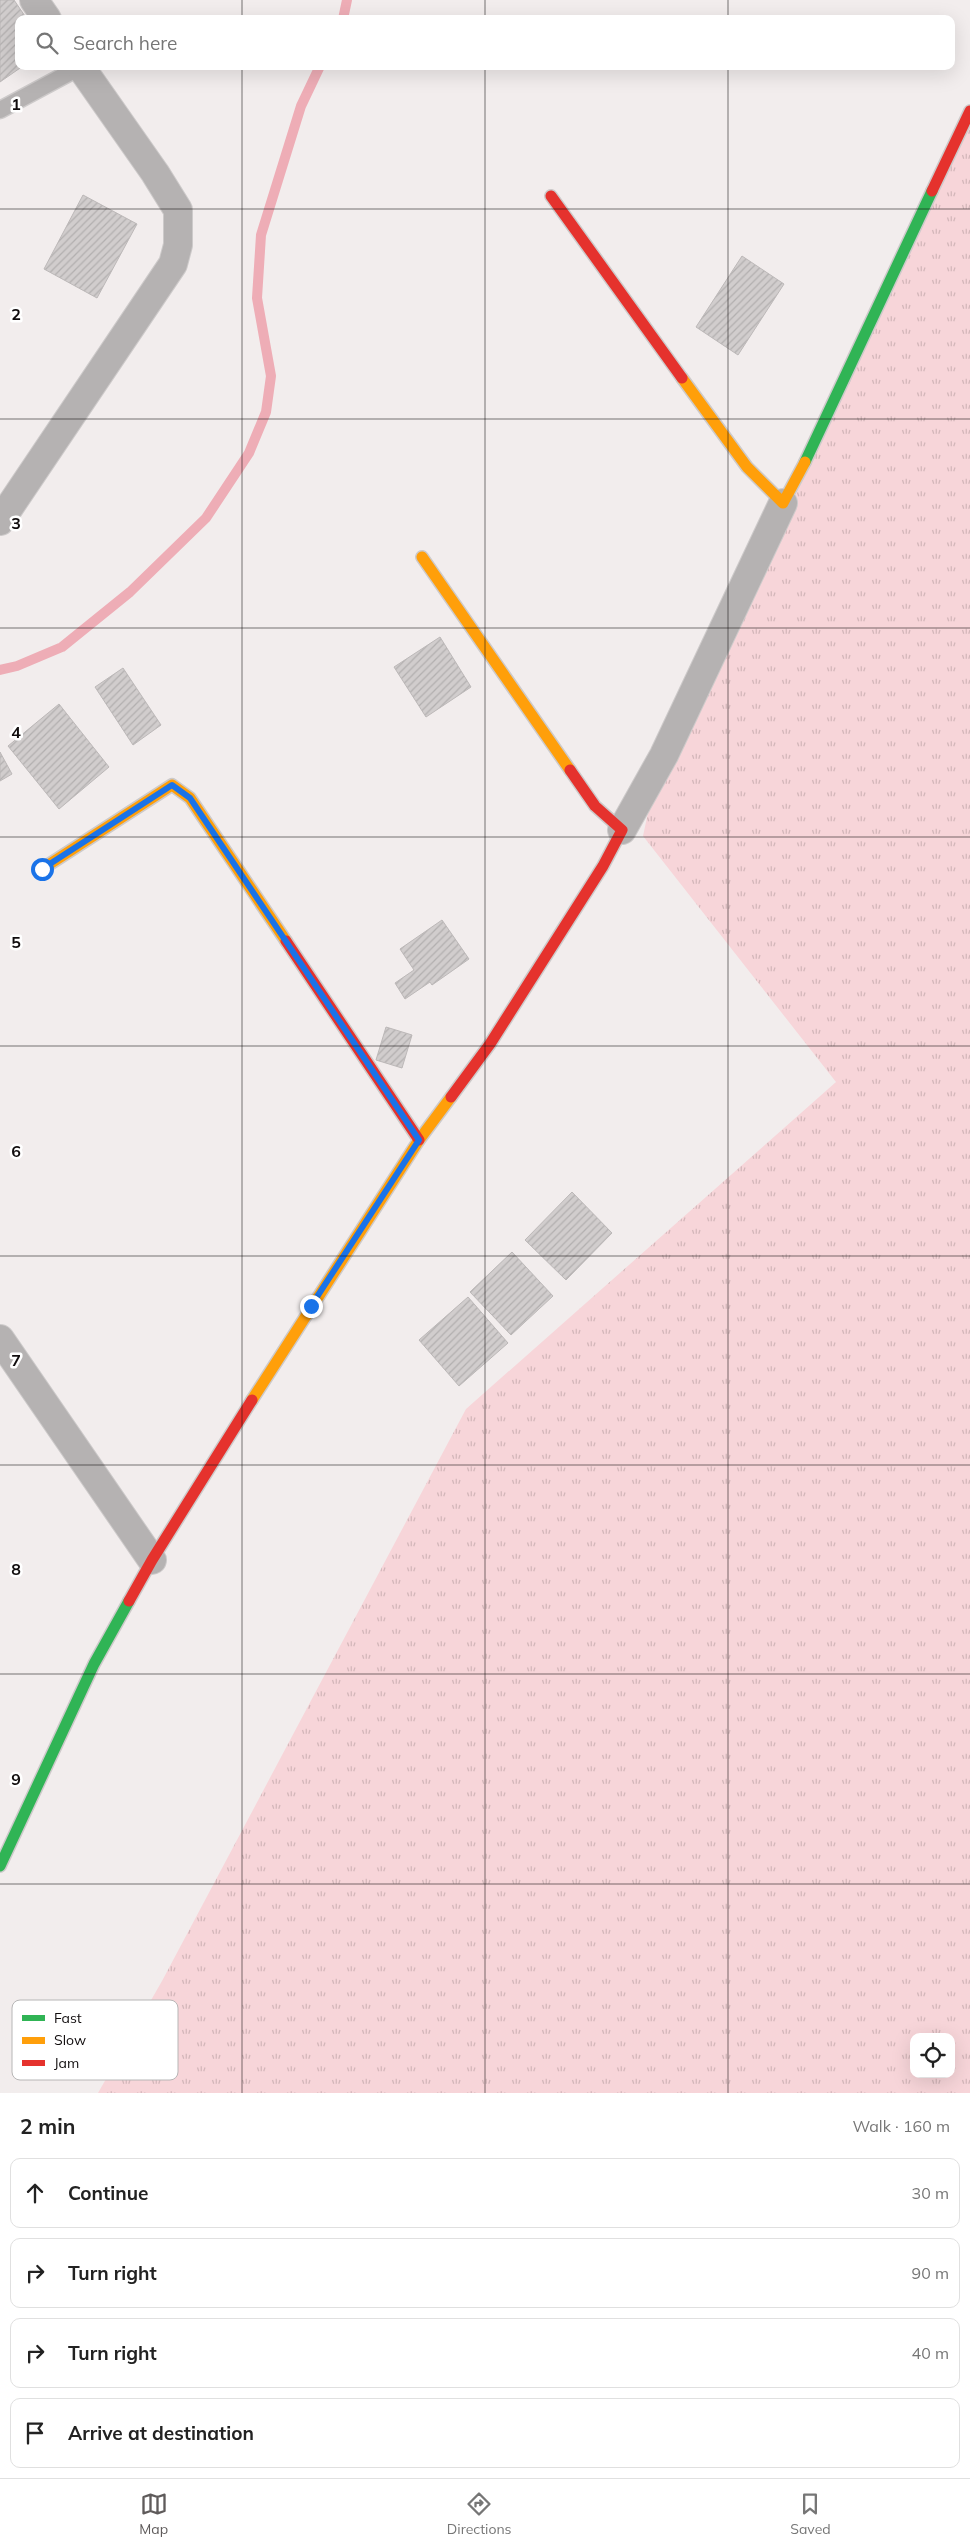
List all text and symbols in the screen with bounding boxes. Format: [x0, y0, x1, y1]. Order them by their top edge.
search box [15, 15, 955, 70]
icon: search [33, 29, 61, 57]
text: Search here [73, 31, 177, 55]
text: 1 [11, 94, 21, 114]
text: 2 [11, 304, 21, 324]
text: 3 [11, 513, 21, 533]
text: 4 [11, 722, 21, 742]
route start [31, 858, 54, 881]
text: 5 [11, 932, 21, 952]
text: 6 [11, 1141, 21, 1161]
route end [300, 1295, 323, 1318]
text: 7 [11, 1350, 21, 1370]
text: 8 [11, 1559, 21, 1579]
text: 9 [11, 1769, 21, 1789]
legend [12, 2000, 178, 2080]
text: Fast [54, 2009, 82, 2027]
text: Slow [54, 2031, 86, 2049]
map controls [910, 2033, 955, 2078]
button: locate [910, 2033, 955, 2078]
text: Jam [54, 2054, 79, 2072]
text: 2 min [20, 2113, 75, 2139]
text: Walk · 160 m [852, 2116, 950, 2136]
icon: ahead [21, 2179, 49, 2207]
text: Continue [68, 2181, 148, 2205]
text: 30 m [912, 2183, 949, 2203]
icon: right [21, 2259, 49, 2287]
text: Turn right [68, 2261, 157, 2285]
text: 90 m [912, 2263, 949, 2283]
icon: right [21, 2339, 49, 2367]
text: Turn right [68, 2341, 157, 2365]
text: 40 m [912, 2343, 949, 2363]
icon: arrive [21, 2419, 49, 2447]
text: Arrive at destination [68, 2421, 254, 2445]
tab: Map [139, 2490, 168, 2538]
tab: Directions [447, 2490, 512, 2538]
tab: Saved [790, 2490, 831, 2538]

